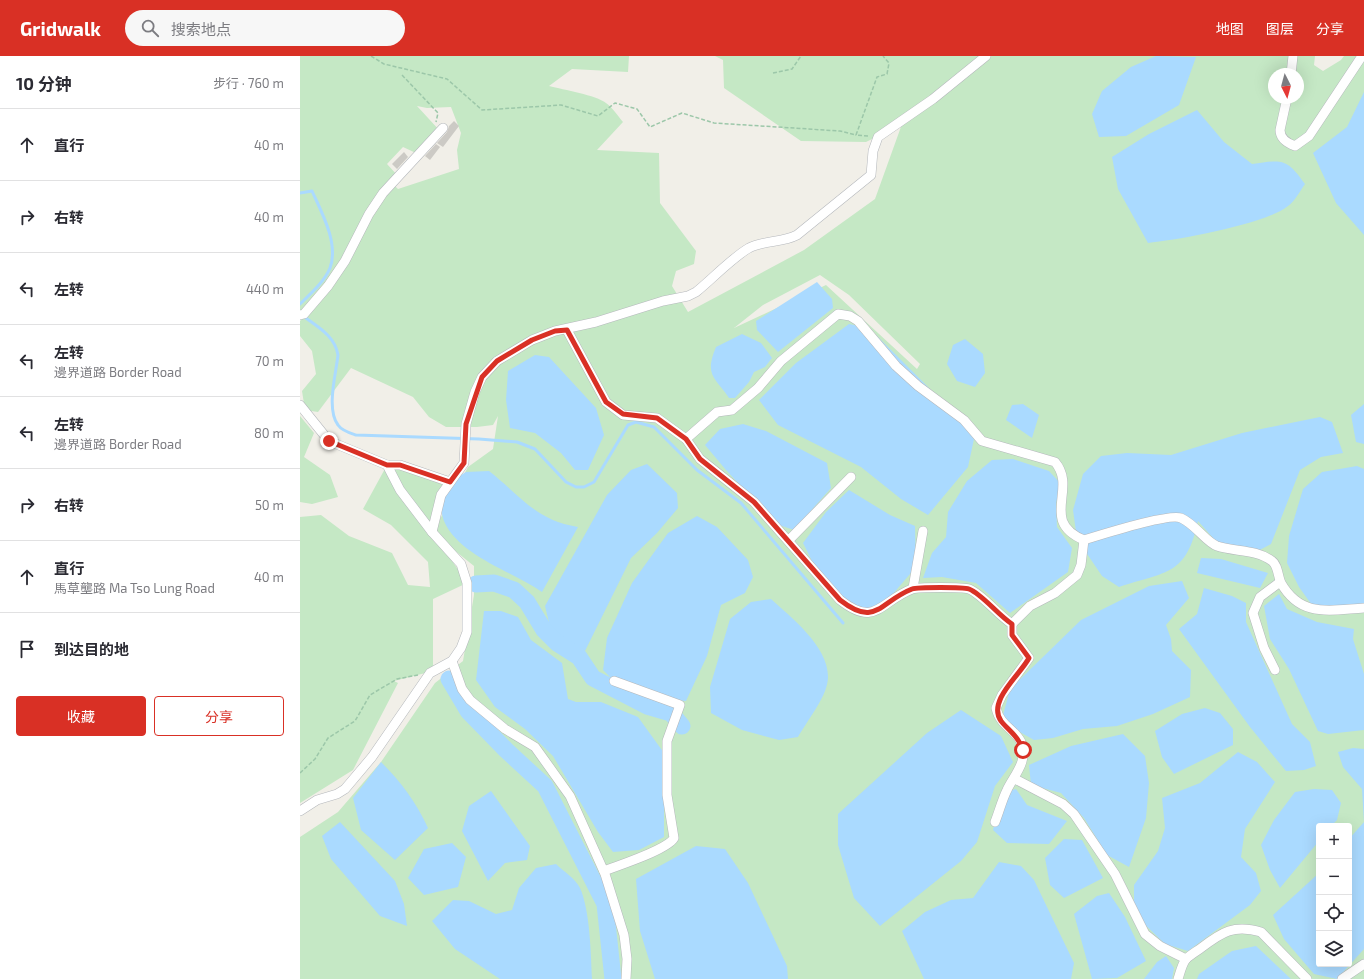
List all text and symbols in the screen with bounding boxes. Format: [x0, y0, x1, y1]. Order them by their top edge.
search box [125, 10, 405, 46]
text: Gridwalk [20, 17, 101, 40]
icon: search [139, 17, 161, 39]
text: 搜索地点 [171, 20, 231, 38]
text: 地图 [1216, 20, 1244, 37]
text: 图层 [1266, 20, 1294, 37]
text: 分享 [1316, 20, 1344, 37]
north arrow [1268, 68, 1304, 104]
text: 10 分钟 [16, 73, 72, 93]
text: 步行 · 760 m [213, 75, 284, 91]
icon: ahead [16, 134, 38, 156]
text: 直行 [54, 136, 84, 154]
text: 40 m [254, 137, 284, 153]
icon: right [16, 206, 38, 228]
text: 右转 [54, 208, 84, 226]
text: 40 m [254, 209, 284, 225]
icon: left [16, 278, 38, 300]
text: 左转 [54, 280, 84, 298]
text: 440 m [246, 281, 284, 297]
text: 左转 [54, 343, 84, 361]
icon: left [16, 350, 38, 372]
text: 70 m [255, 353, 284, 369]
text: 邊界道路 Border Road [54, 364, 182, 380]
text: 左转 [54, 415, 84, 433]
icon: left [16, 422, 38, 444]
text: 80 m [254, 425, 284, 441]
route end [320, 432, 338, 450]
text: 邊界道路 Border Road [54, 436, 182, 452]
icon: right [16, 494, 38, 516]
text: 右转 [54, 496, 84, 514]
text: 50 m [255, 497, 284, 513]
text: 直行 [54, 559, 84, 577]
icon: ahead [16, 566, 38, 588]
text: 40 m [254, 569, 284, 585]
text: 馬草壟路 Ma Tso Lung Road [54, 580, 215, 596]
icon: arrive [16, 638, 38, 660]
text: 到达目的地 [54, 640, 129, 658]
button: 收藏 [16, 696, 146, 736]
button: 分享 [154, 696, 284, 736]
route start [1014, 741, 1032, 759]
map controls [1316, 823, 1352, 967]
button: + [1316, 823, 1352, 859]
button: − [1316, 859, 1352, 895]
button: locate [1316, 895, 1352, 931]
button: layers [1316, 931, 1352, 967]

